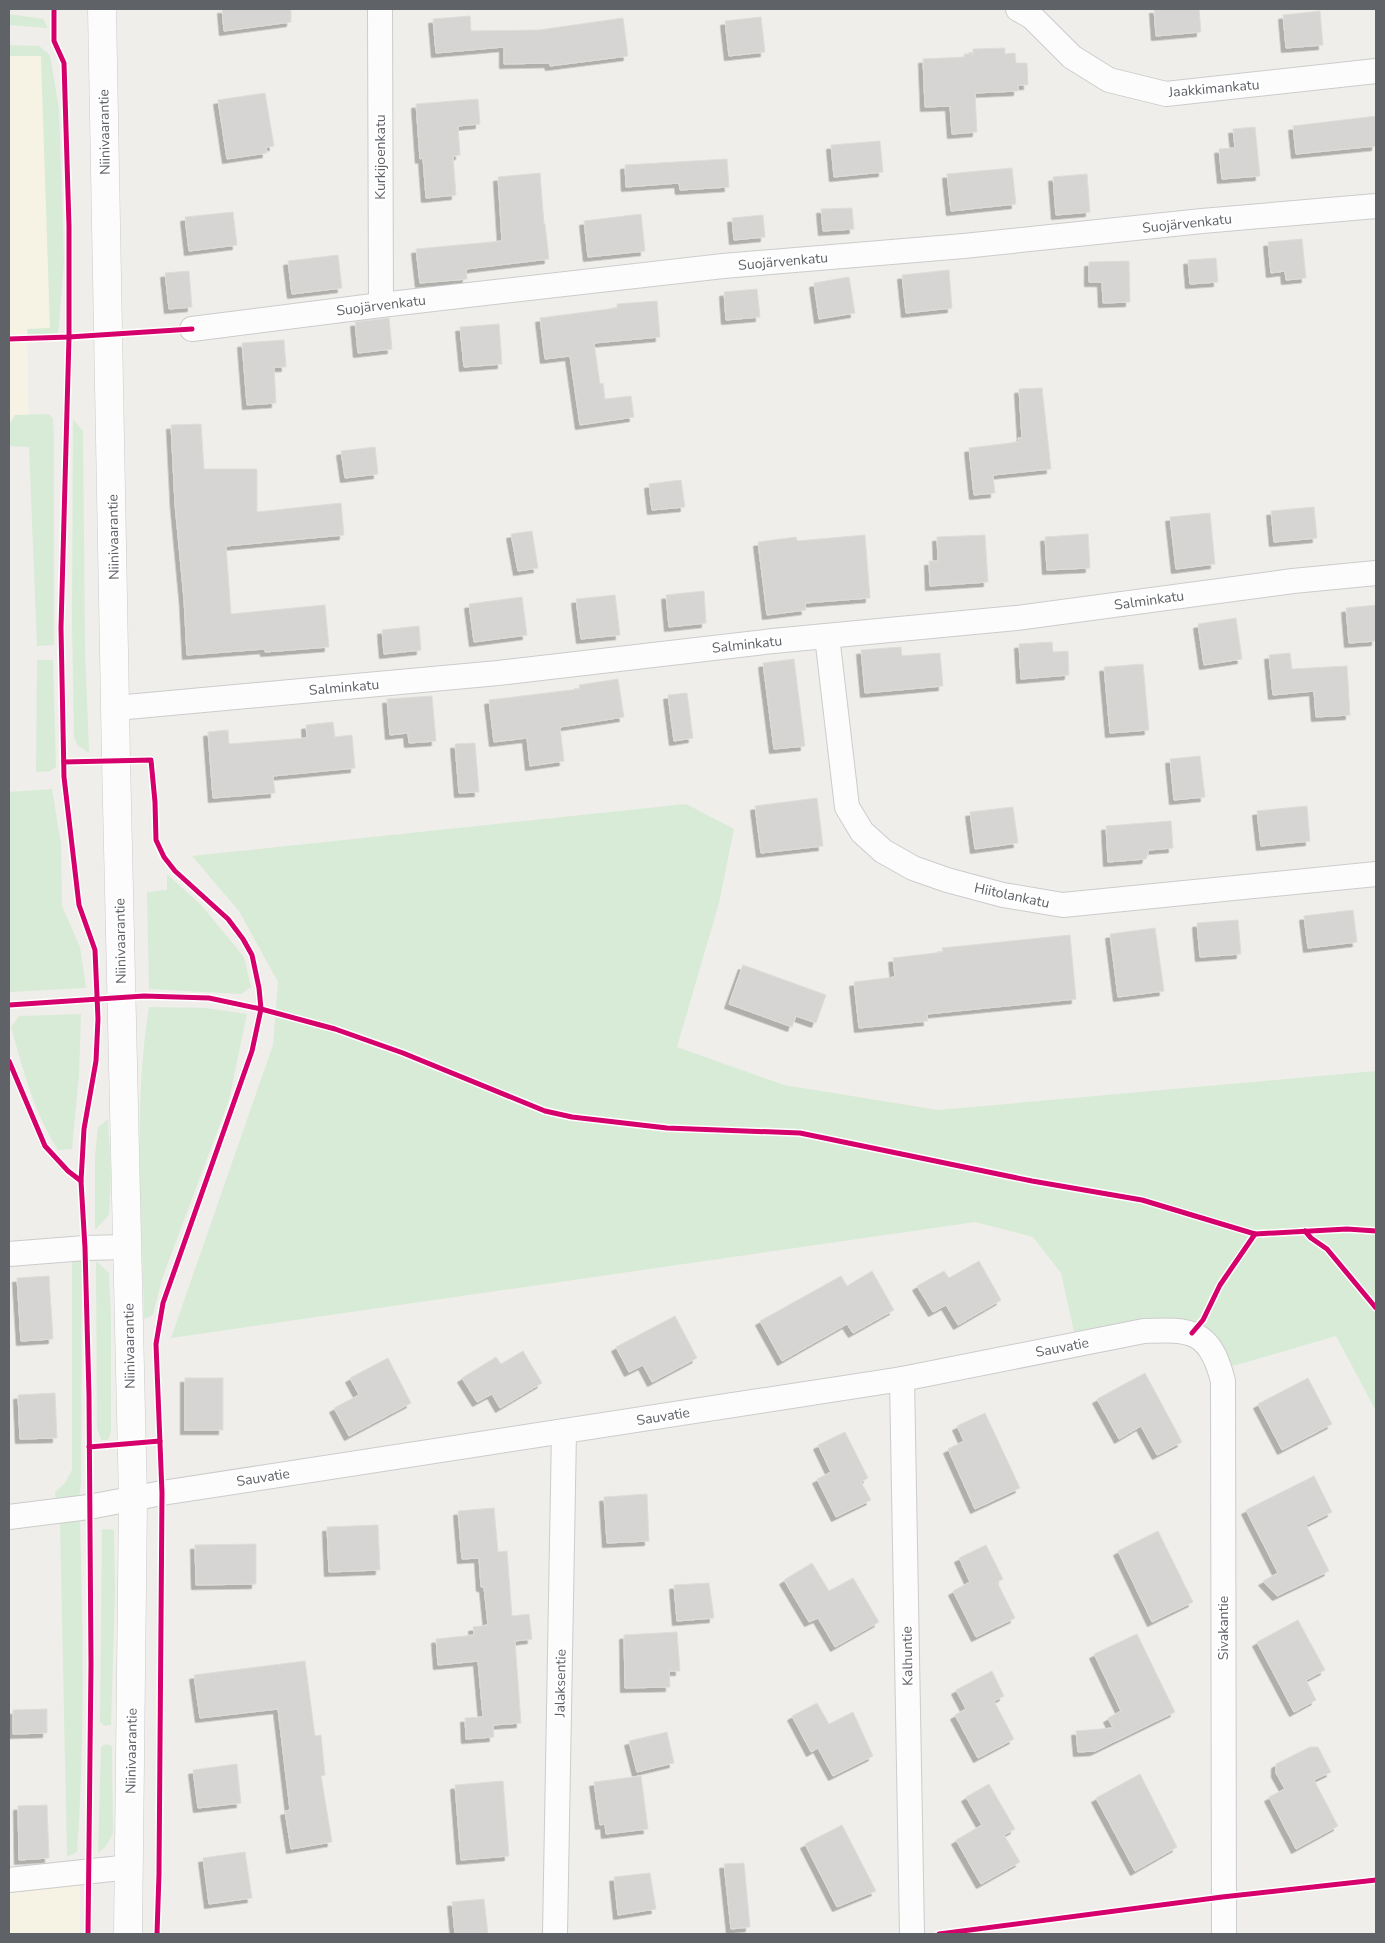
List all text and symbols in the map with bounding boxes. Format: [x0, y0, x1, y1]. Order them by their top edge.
street label: Jaakkimankatu [1167, 75, 1260, 102]
street label: Niinivaarantie [94, 89, 115, 175]
street label: Kurkijoenkatu [371, 114, 390, 200]
street label: Suojärvenkatu [1141, 209, 1233, 238]
street label: Suojärvenkatu [737, 248, 829, 275]
street label: Suojärvenkatu [335, 291, 427, 320]
street label: Niinivaarantie [103, 494, 124, 580]
street label: Salminkatu [1113, 586, 1185, 615]
street label: Salminkatu [711, 631, 783, 658]
street label: Salminkatu [308, 675, 380, 700]
street label: Hiitolankatu [973, 878, 1051, 913]
street label: Niinivaarantie [110, 898, 131, 984]
street label: Niinivaarantie [119, 1303, 140, 1389]
street label: Sauvatie [1034, 1333, 1090, 1362]
street label: Sauvatie [635, 1403, 691, 1430]
street label: Sauvatie [235, 1464, 291, 1491]
street label: Sivakantie [1214, 1596, 1233, 1660]
street label: Kalhuntie [897, 1626, 918, 1686]
street label: Jalaksentie [550, 1649, 571, 1718]
street label: Niinivaarantie [121, 1708, 142, 1794]

